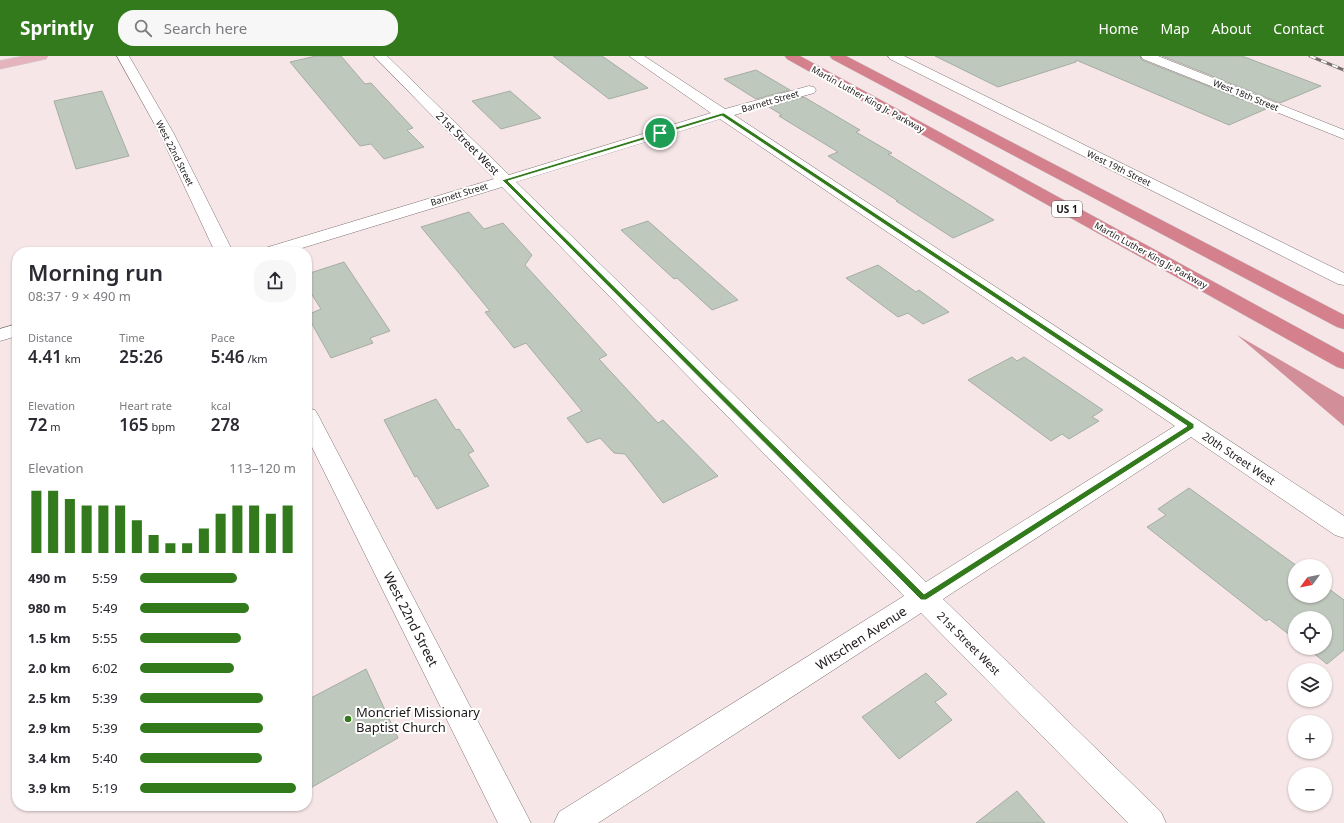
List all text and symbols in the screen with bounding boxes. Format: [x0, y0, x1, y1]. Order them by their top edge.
search box [118, 10, 398, 46]
text: Sprintly [20, 15, 94, 41]
icon: search [132, 17, 154, 39]
text: Search here [164, 18, 247, 38]
text: Home [1099, 19, 1138, 38]
text: Map [1160, 19, 1190, 38]
text: About [1212, 19, 1251, 38]
text: Contact [1273, 19, 1324, 38]
street label: Martin Luther King Jr. Parkway [809, 62, 927, 136]
street label: West 18th Street [1211, 76, 1281, 114]
street label: Barnett Street [740, 86, 801, 115]
street label: 21st Street West [433, 108, 503, 178]
pin [643, 116, 677, 150]
street label: West 22nd Street [153, 118, 197, 189]
icon: arrive [649, 122, 671, 144]
street label: West 19th Street [1085, 147, 1154, 189]
street label: Barnett Street [429, 179, 490, 209]
road number: US 1 [1052, 201, 1082, 217]
street label: Martin Luther King Jr. Parkway [1092, 218, 1210, 292]
text: Morning run [28, 257, 163, 287]
button: share [254, 260, 296, 302]
text: 08:37 · 9 × 490 m [28, 287, 131, 305]
text: Distance [28, 330, 73, 345]
text: Time [119, 330, 145, 345]
text: Pace [211, 330, 235, 345]
text: 4.41 [28, 345, 62, 368]
text: 25:26 [119, 345, 163, 368]
text: 5:46 [211, 345, 245, 368]
text: km [62, 351, 81, 366]
text: /km [245, 351, 268, 366]
text: Elevation [28, 398, 75, 413]
text: Heart rate [119, 398, 172, 413]
text: kcal [211, 398, 231, 413]
text: 72 [28, 413, 47, 436]
text: 165 [119, 413, 149, 436]
text: 278 [211, 413, 240, 436]
text: m [47, 419, 61, 434]
text: bpm [149, 419, 175, 434]
street label: 20th Street West [1199, 428, 1279, 488]
text: Elevation [28, 459, 84, 477]
text: 113–120 m [229, 459, 296, 477]
north arrow [1288, 559, 1332, 603]
map controls [1288, 559, 1332, 811]
text: 490 m [28, 569, 66, 587]
text: 5:59 [92, 569, 118, 587]
street label: West 22nd Street [379, 569, 443, 670]
text: 980 m [28, 599, 66, 617]
text: 5:49 [92, 599, 118, 617]
street label: Witschen Avenue [812, 602, 910, 674]
street label: 21st Street West [934, 608, 1004, 678]
button: locate [1288, 611, 1332, 655]
text: 1.5 km [28, 629, 71, 647]
text: 5:55 [92, 629, 118, 647]
text: 2.0 km [28, 659, 71, 677]
text: 6:02 [92, 659, 118, 677]
button: layers [1288, 663, 1332, 707]
text: 2.5 km [28, 689, 71, 707]
text: 5:39 [92, 689, 118, 707]
place label: Moncrief Missionary Baptist Church [356, 703, 480, 736]
marker: Moncrief Missionary Baptist Church [343, 714, 353, 724]
button: + [1288, 715, 1332, 759]
text: 2.9 km [28, 719, 71, 737]
text: 5:39 [92, 719, 118, 737]
text: 3.4 km [28, 749, 71, 767]
text: 5:40 [92, 749, 118, 767]
button: − [1288, 767, 1332, 811]
text: 3.9 km [28, 779, 71, 797]
text: 5:19 [92, 779, 118, 797]

